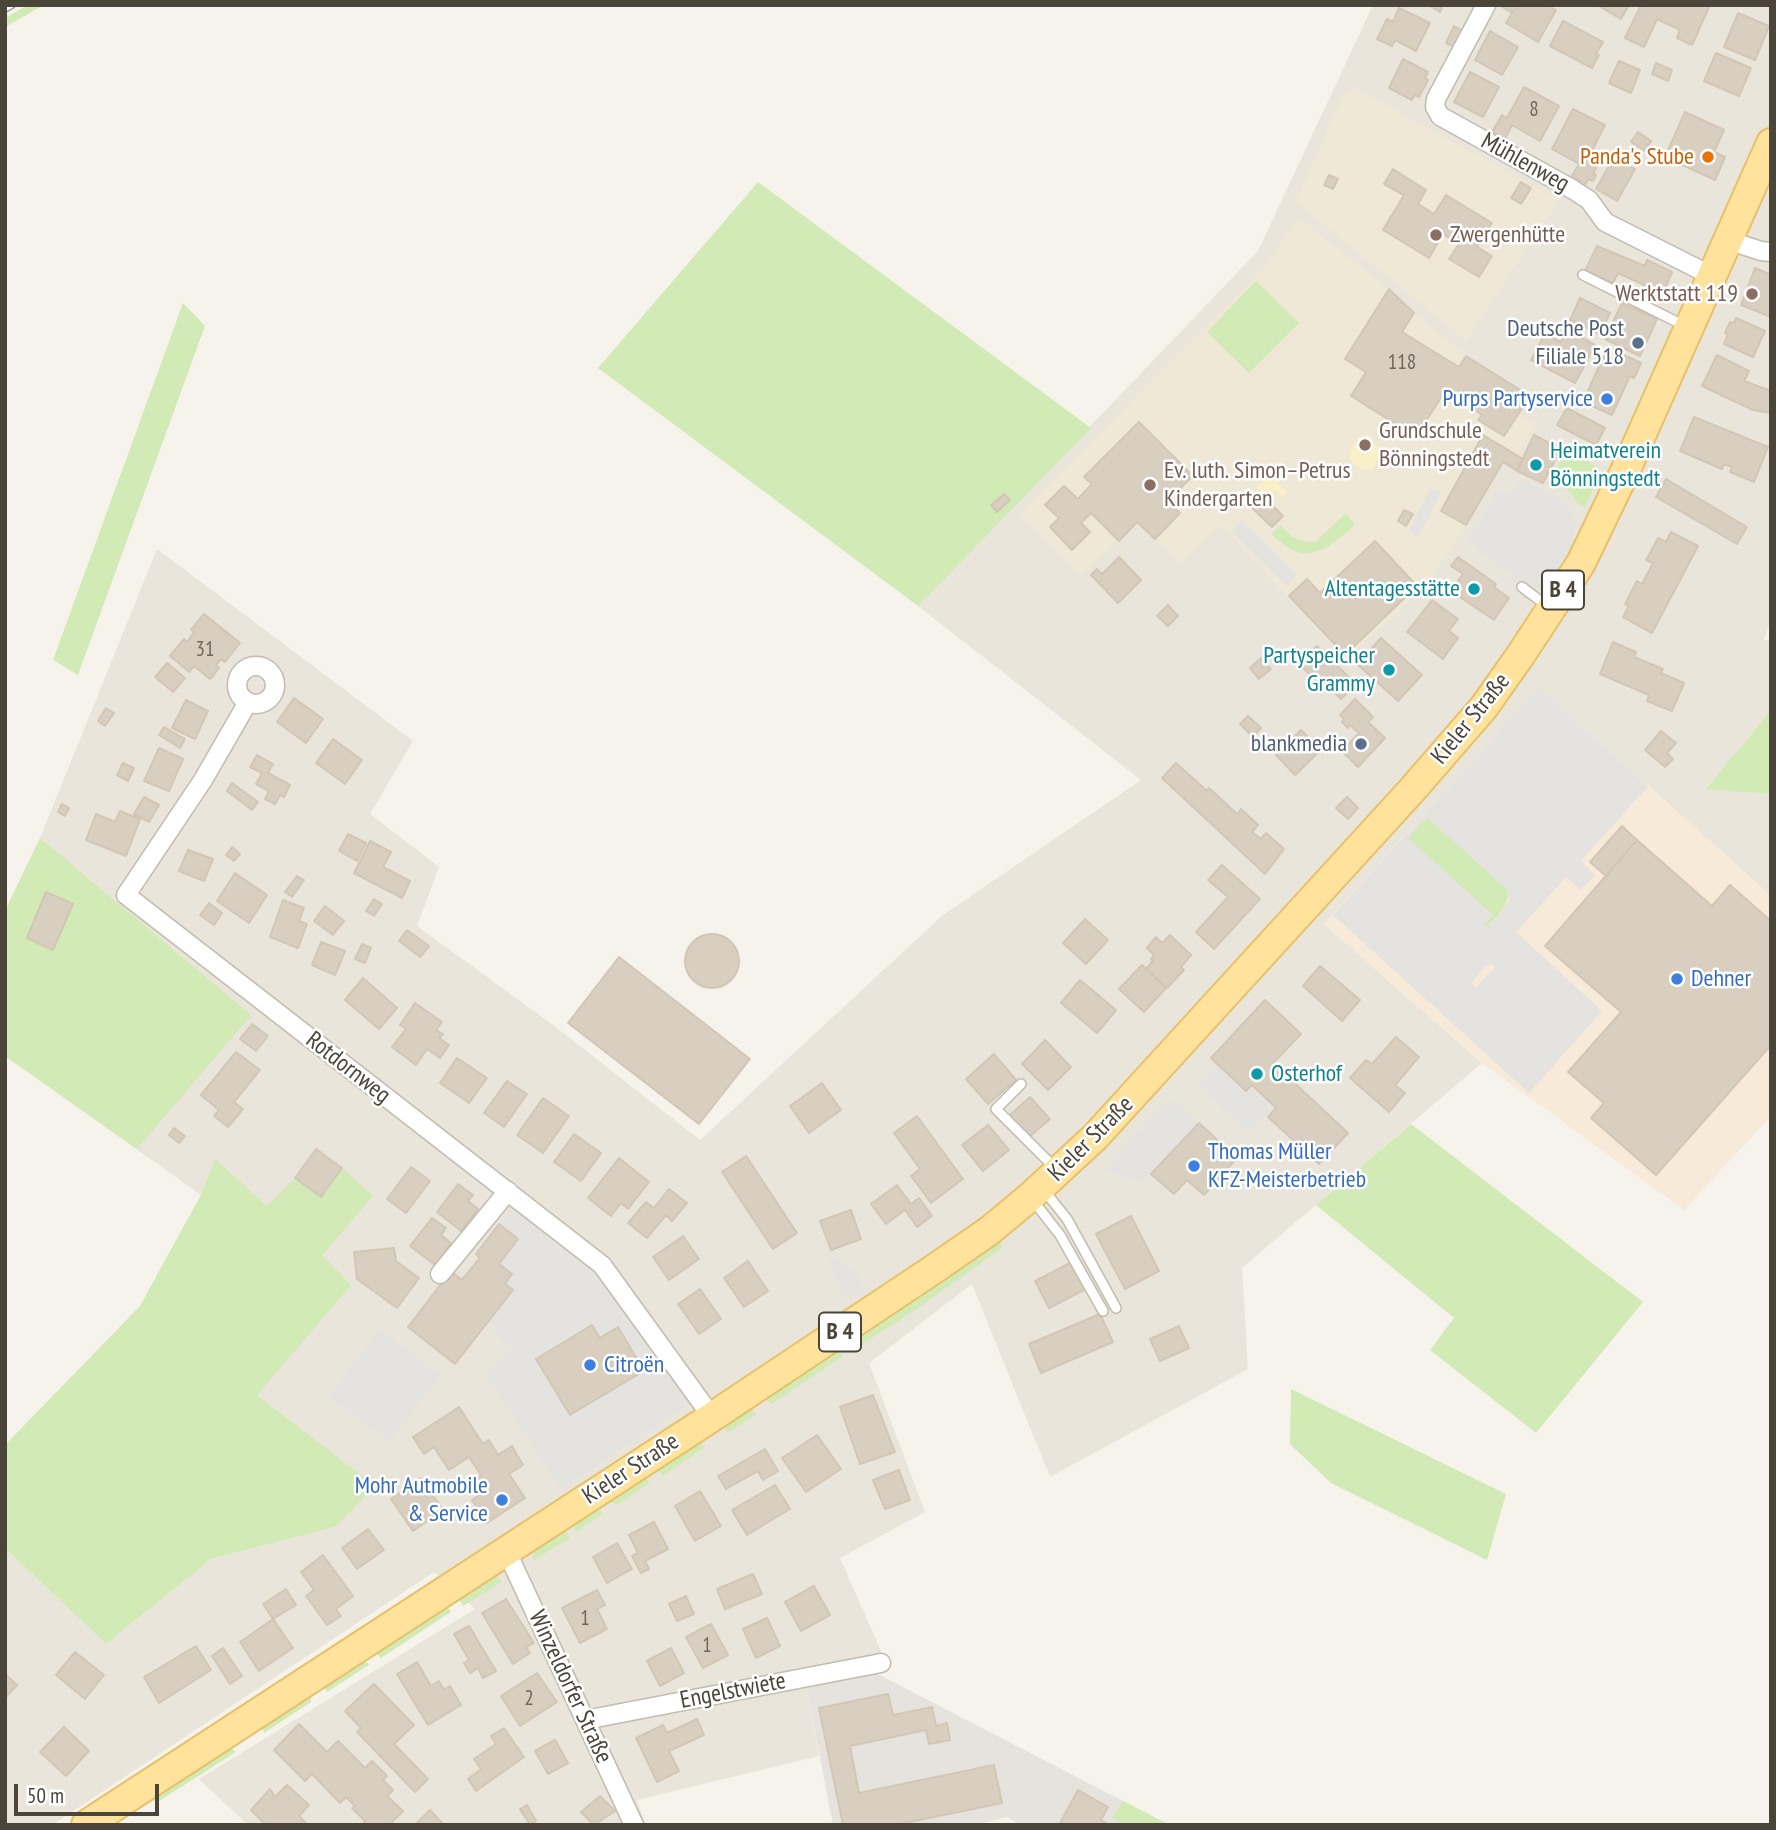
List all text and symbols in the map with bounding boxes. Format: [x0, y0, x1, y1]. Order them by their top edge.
house number: 8 [1529, 97, 1539, 123]
street label: Mühlenweg [1476, 127, 1574, 199]
place label: Panda's Stube [1580, 143, 1694, 171]
marker: Panda's Stube [1700, 149, 1716, 165]
place label: Zwergenhütte [1450, 221, 1565, 249]
marker: Zwergenhütte [1428, 227, 1444, 243]
place label: Werktstatt 119 [1615, 280, 1738, 308]
marker: Werktstatt 119 [1744, 286, 1760, 302]
place label: Deutsche Post Filiale 518 [1507, 315, 1624, 371]
marker: Deutsche Post Filiale 518 [1630, 335, 1646, 351]
house number: 118 [1388, 350, 1416, 376]
place label: Purps Partyservice [1443, 385, 1593, 413]
marker: Purps Partyservice [1599, 391, 1615, 407]
place label: Grundschule Bönningstedt [1379, 417, 1489, 473]
marker: Grundschule Bönningstedt [1357, 437, 1373, 453]
place label: Heimatverein Bönningstedt [1550, 437, 1661, 493]
place label: Ev. luth. Simon–Petrus Kindergarten [1164, 457, 1351, 513]
marker: Heimatverein Bönningstedt [1528, 457, 1544, 473]
marker: Ev. luth. Simon–Petrus Kindergarten [1142, 477, 1158, 493]
road number: B 4 [1542, 570, 1584, 610]
place label: Altentagesstätte [1324, 575, 1460, 603]
marker: Altentagesstätte [1466, 581, 1482, 597]
house number: 31 [196, 637, 214, 663]
place label: Partyspeicher Grammy [1263, 642, 1375, 698]
marker: Partyspeicher Grammy [1381, 662, 1397, 678]
street label: Kieler Straße [1426, 668, 1516, 770]
place label: blankmedia [1251, 730, 1347, 758]
marker: blankmedia [1353, 736, 1369, 752]
place label: Dehner [1691, 965, 1751, 993]
marker: Dehner [1669, 971, 1685, 987]
street label: Rotdornweg [300, 1026, 396, 1110]
place label: Osterhof [1271, 1060, 1342, 1088]
marker: Osterhof [1249, 1066, 1265, 1082]
street label: Kieler Straße [1042, 1090, 1140, 1188]
place label: Thomas Müller KFZ-Meisterbetrieb [1208, 1138, 1366, 1194]
marker: Thomas Müller KFZ-Meisterbetrieb [1186, 1158, 1202, 1174]
road number: B 4 [819, 1312, 861, 1352]
place label: Citroën [604, 1351, 664, 1379]
marker: Citroën [582, 1357, 598, 1373]
street label: Kieler Straße [578, 1427, 684, 1511]
place label: Mohr Autmobile & Service [355, 1472, 488, 1528]
marker: Mohr Autmobile & Service [494, 1492, 510, 1508]
street label: Winzeldorfer Straße [522, 1606, 618, 1768]
house number: 1 [580, 1606, 590, 1632]
house number: 1 [702, 1633, 712, 1659]
street label: Engelstwiete [678, 1667, 788, 1715]
house number: 2 [524, 1686, 534, 1712]
scale bar [18, 1770, 163, 1814]
text: 50 m [27, 1782, 64, 1809]

